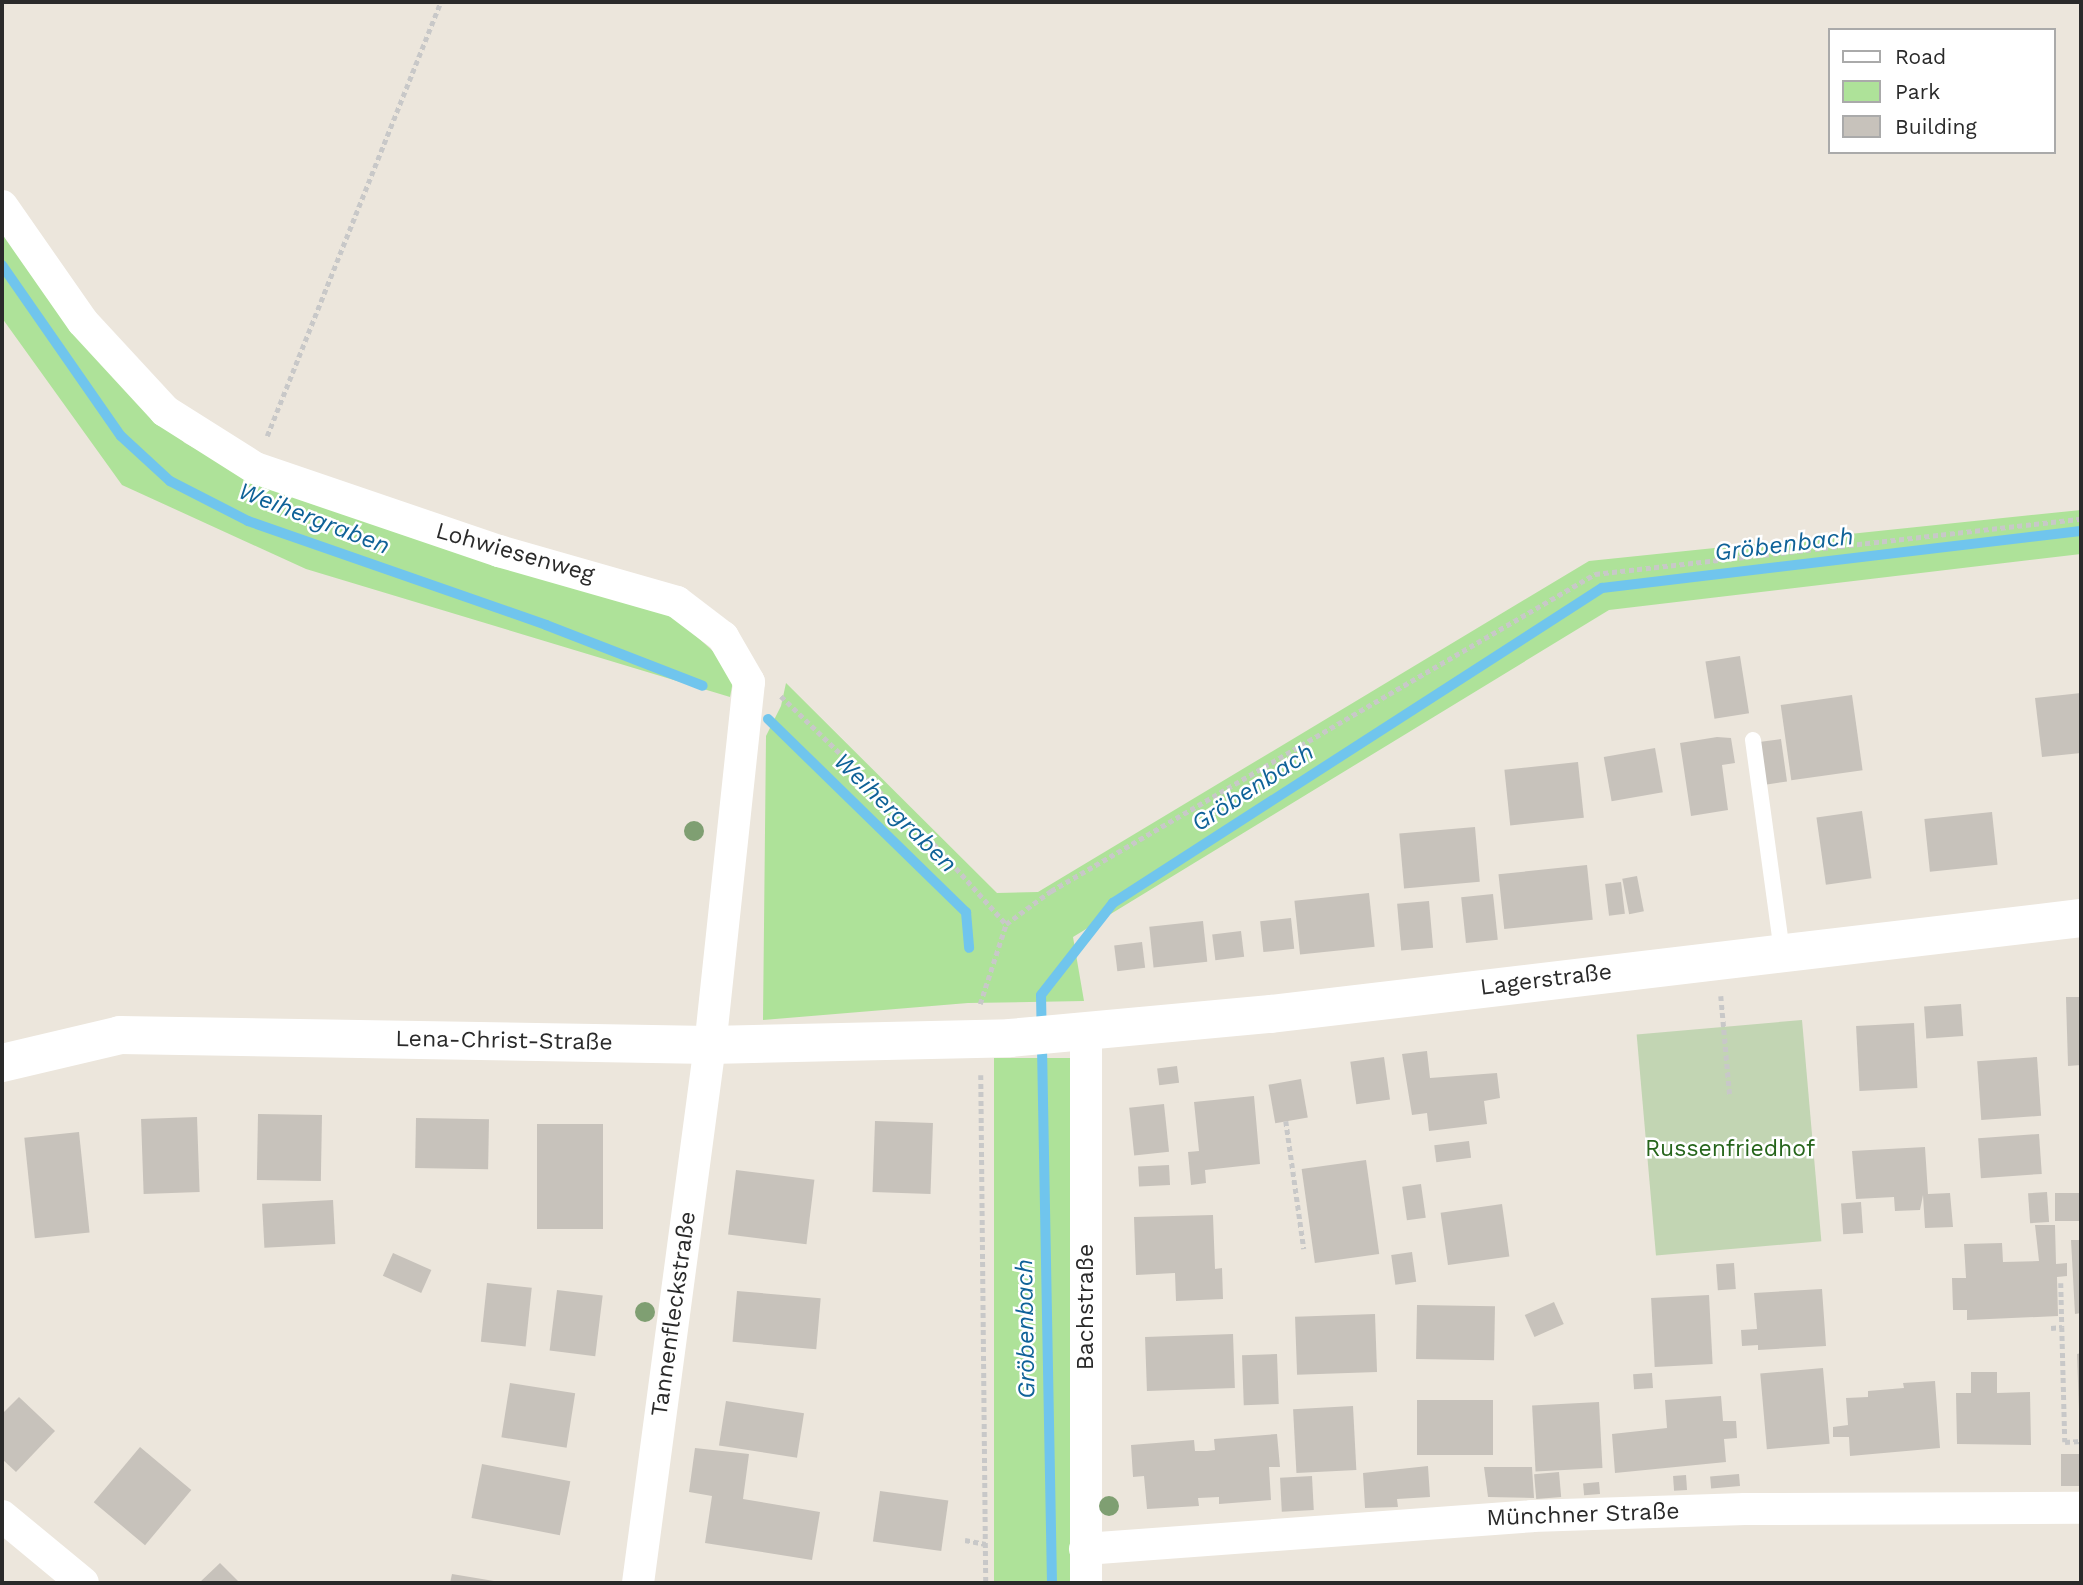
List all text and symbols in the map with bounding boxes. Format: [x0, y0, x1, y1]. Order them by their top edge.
legend [1828, 28, 2055, 154]
text: Road [1895, 44, 1946, 69]
text: Park [1895, 79, 1940, 104]
text: Building [1895, 114, 1977, 139]
water label: Weihergraben [234, 477, 394, 561]
street label: Lohwiesenweg [433, 517, 597, 589]
water label: Gröbenbach [1713, 522, 1855, 568]
water label: Gröbenbach [1186, 738, 1320, 838]
water label: Weihergraben [828, 747, 962, 879]
street label: Lagerstraße [1479, 958, 1613, 1002]
street label: Lena-Christ-Straße [395, 1025, 613, 1057]
park label: Russenfriedhof [1645, 1135, 1815, 1163]
street label: Tannenfleckstraße [646, 1210, 702, 1418]
street label: Bachstraße [1072, 1244, 1100, 1370]
water label: Gröbenbach [1010, 1259, 1042, 1399]
street label: Münchner Straße [1486, 1498, 1680, 1532]

